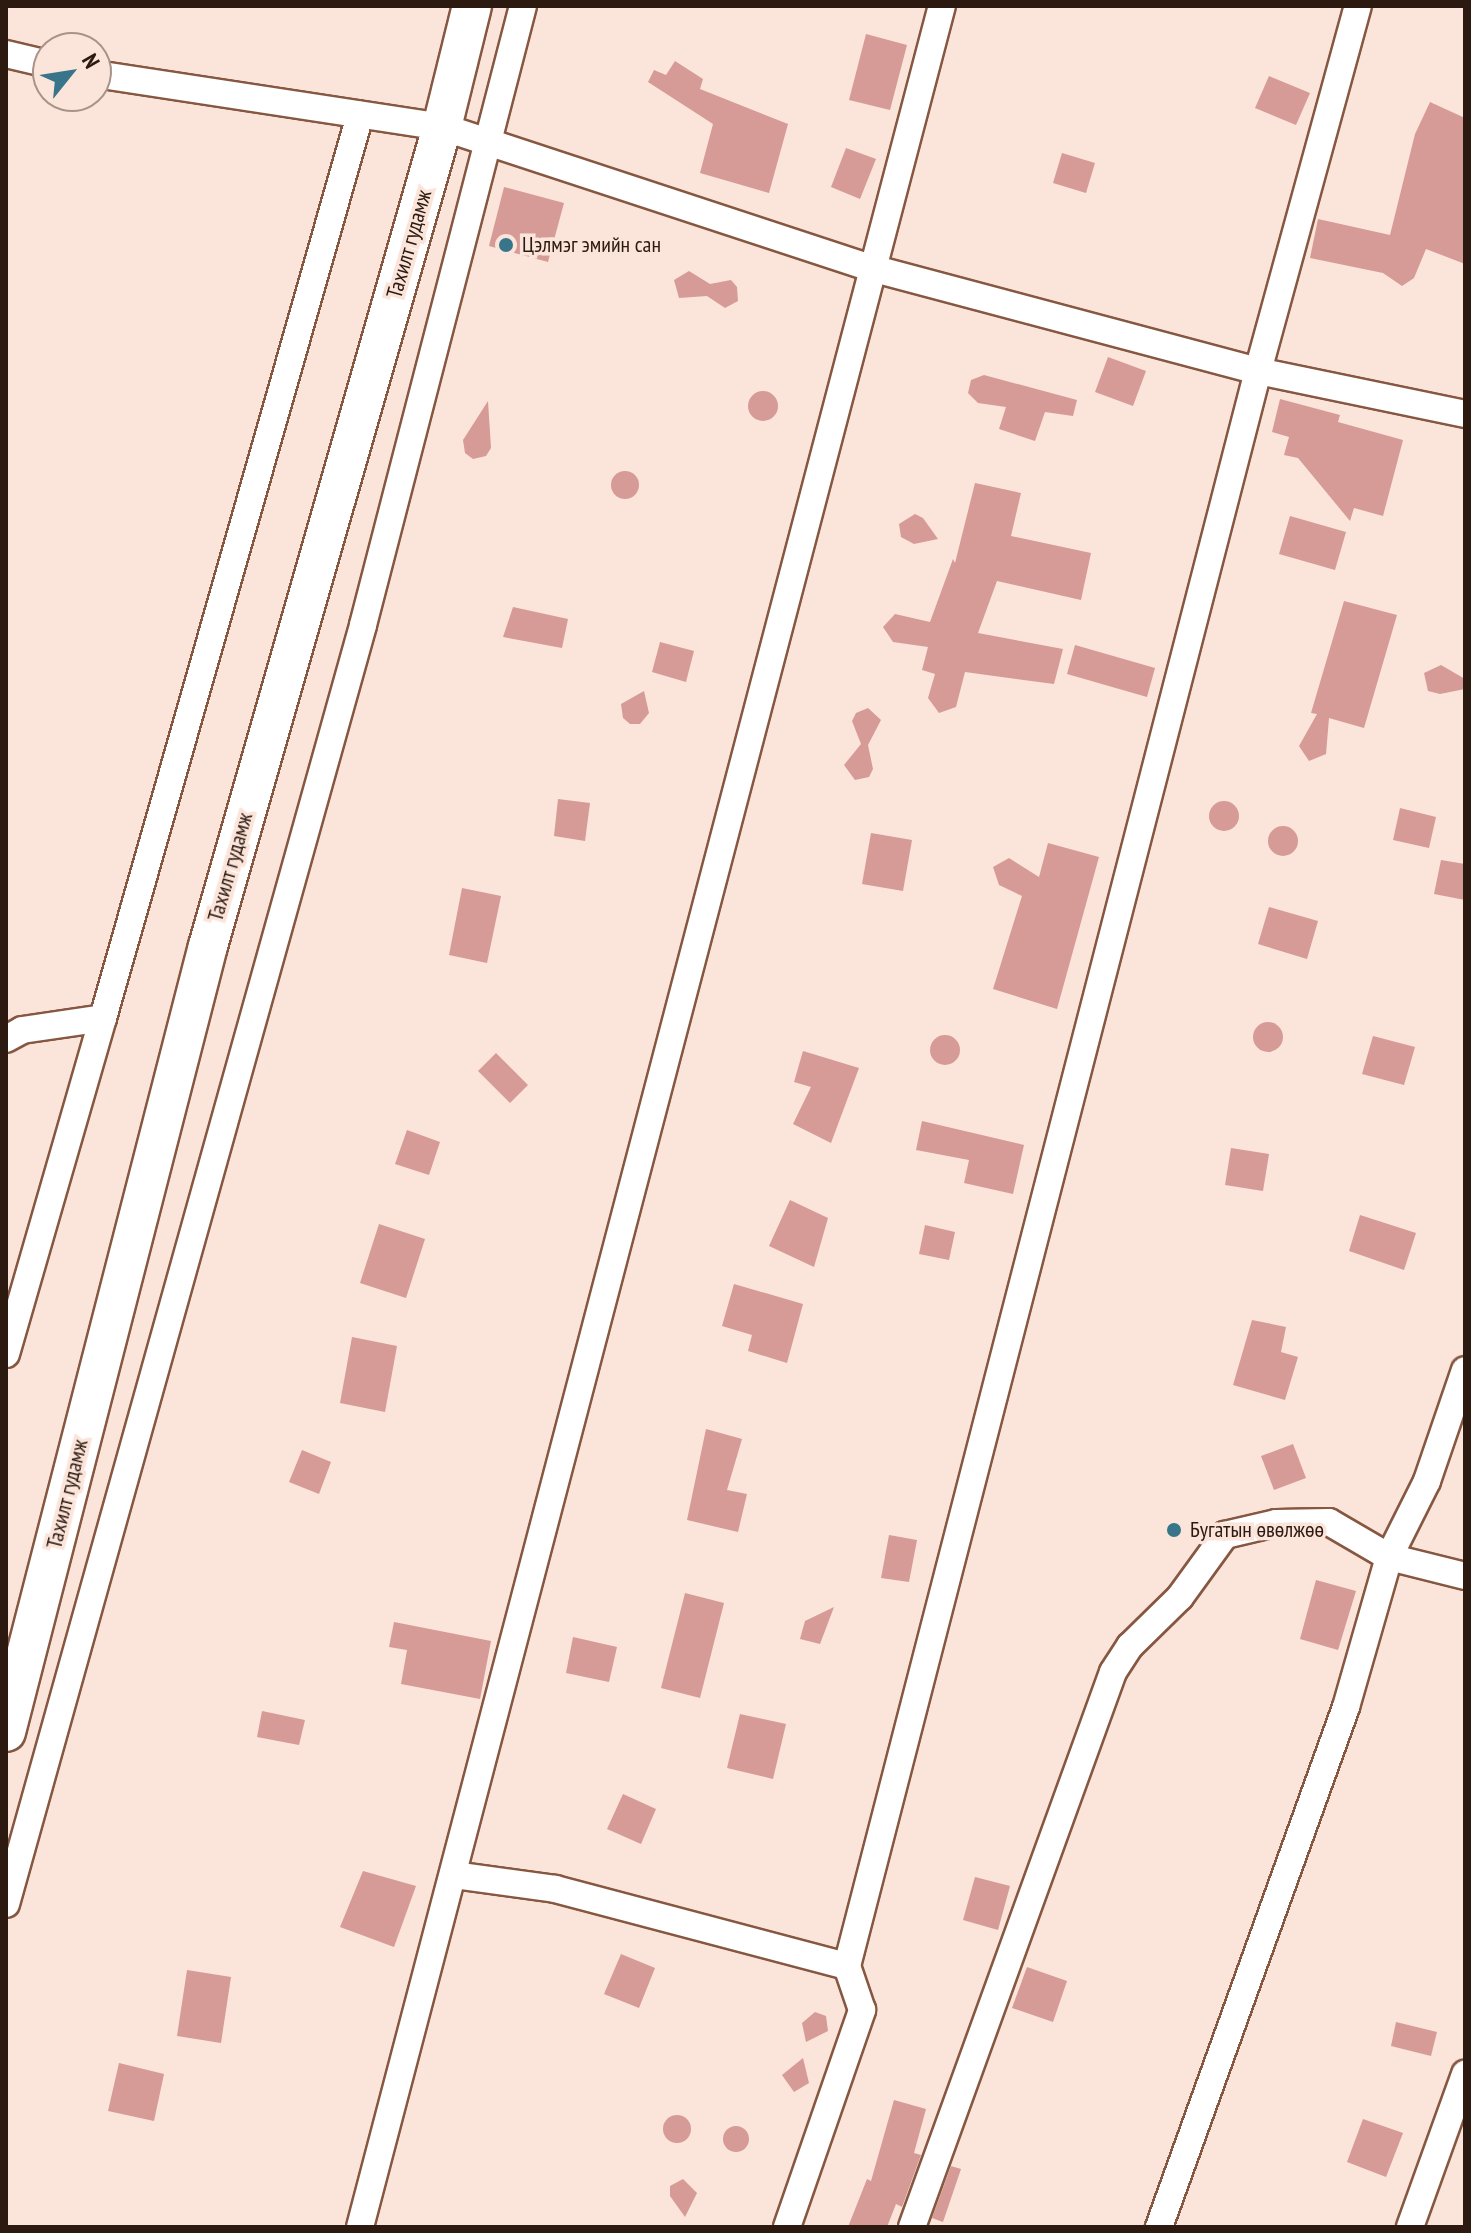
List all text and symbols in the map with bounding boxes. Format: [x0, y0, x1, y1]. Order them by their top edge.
north arrow [32, 32, 112, 112]
text: N [76, 49, 106, 73]
street label: Тахилт гудамж [381, 186, 437, 302]
place label: Цэлмэг эмийн сан [522, 232, 661, 258]
marker: Цэлмэг эмийн сан [497, 236, 515, 254]
street label: Тахилт гудамж [202, 809, 258, 925]
street label: Тахилт гудамж [41, 1436, 93, 1552]
place label: Бугатын өвөлжөө [1190, 1517, 1324, 1543]
marker: Бугатын өвөлжөө [1165, 1521, 1183, 1539]

